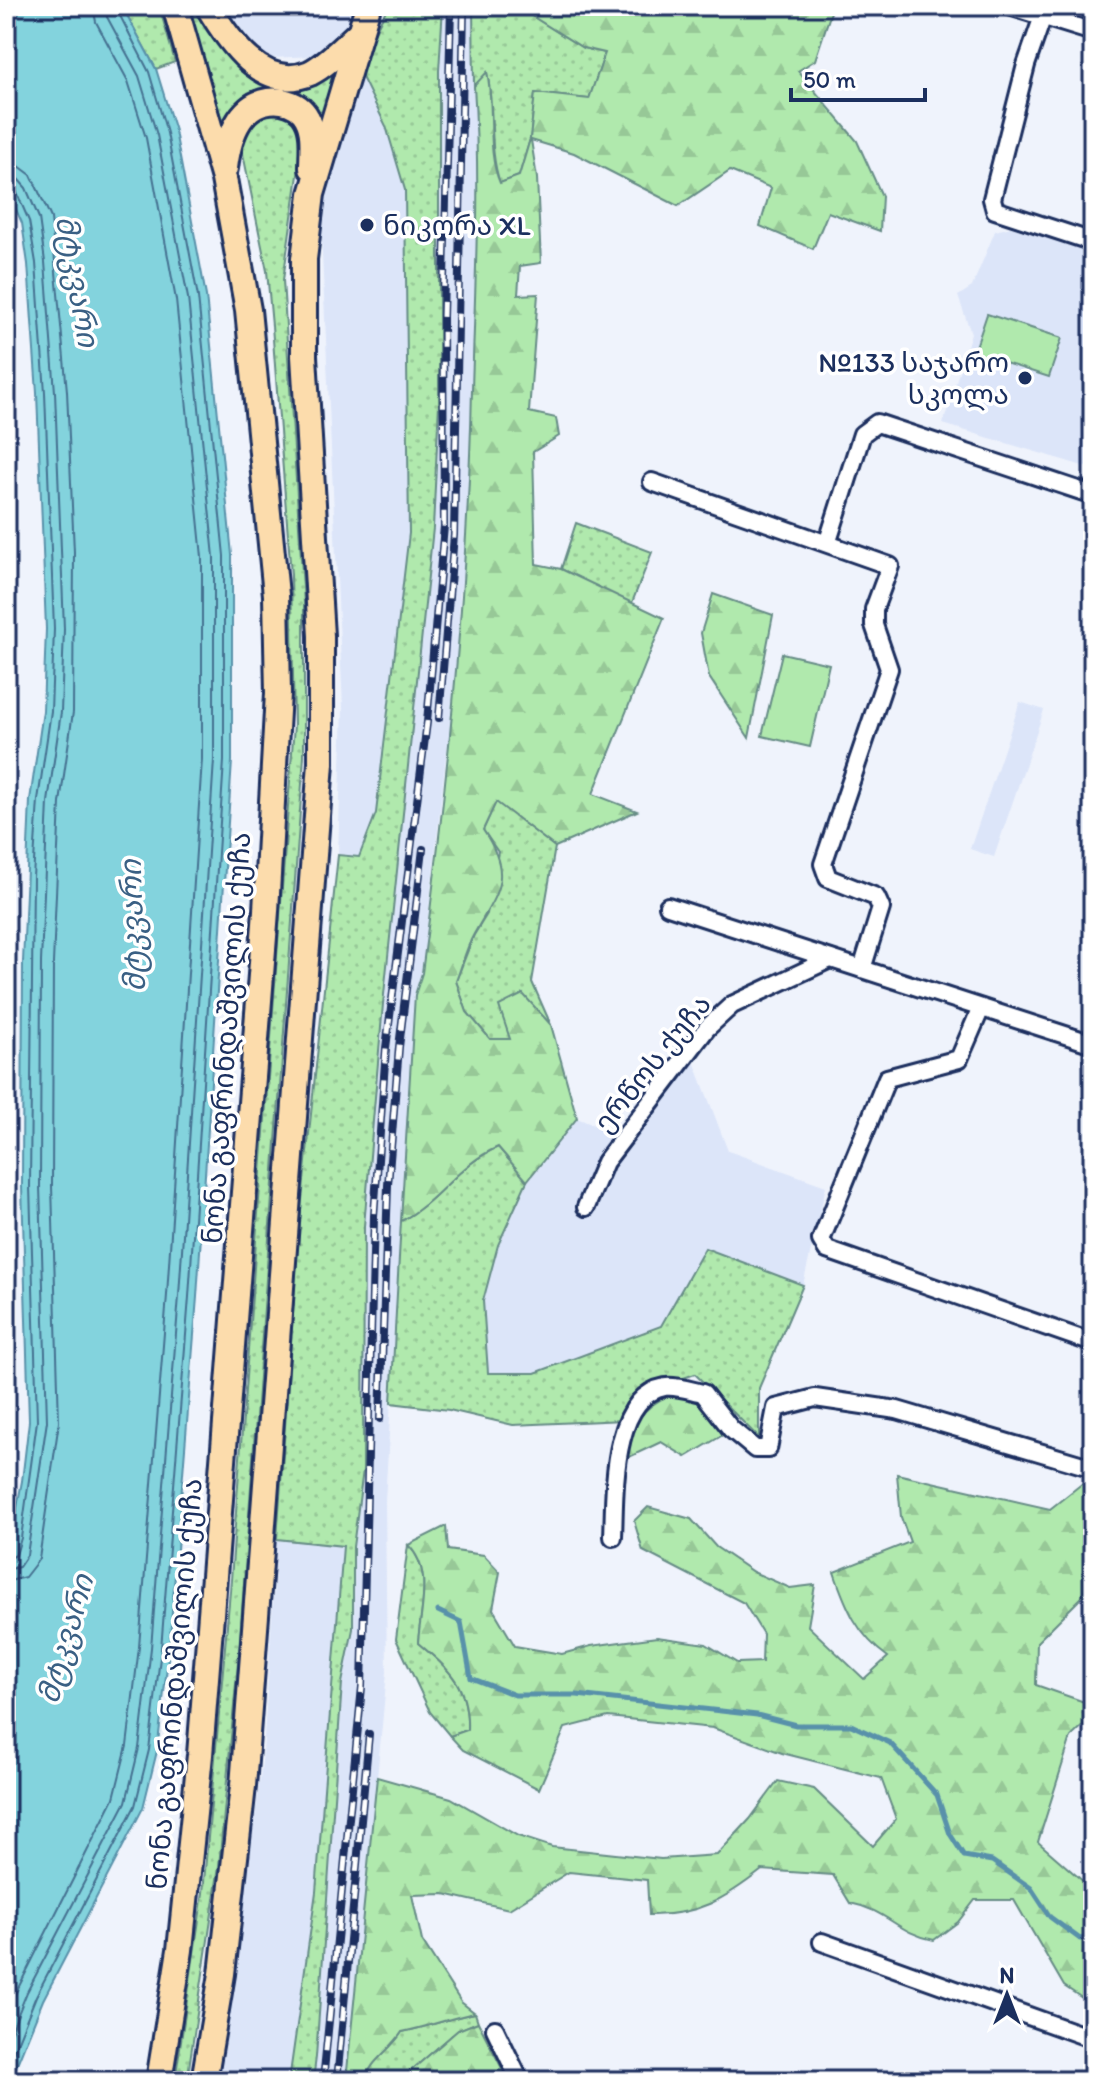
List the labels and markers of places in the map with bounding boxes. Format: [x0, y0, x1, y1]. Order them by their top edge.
place label: ნიკორა XL [383, 208, 531, 242]
marker: ნიკორა XL [358, 216, 376, 234]
place label: №133 საჯარო სკოლა [818, 345, 1009, 411]
marker: №133 საჯარო სკოლა [1016, 369, 1034, 387]

